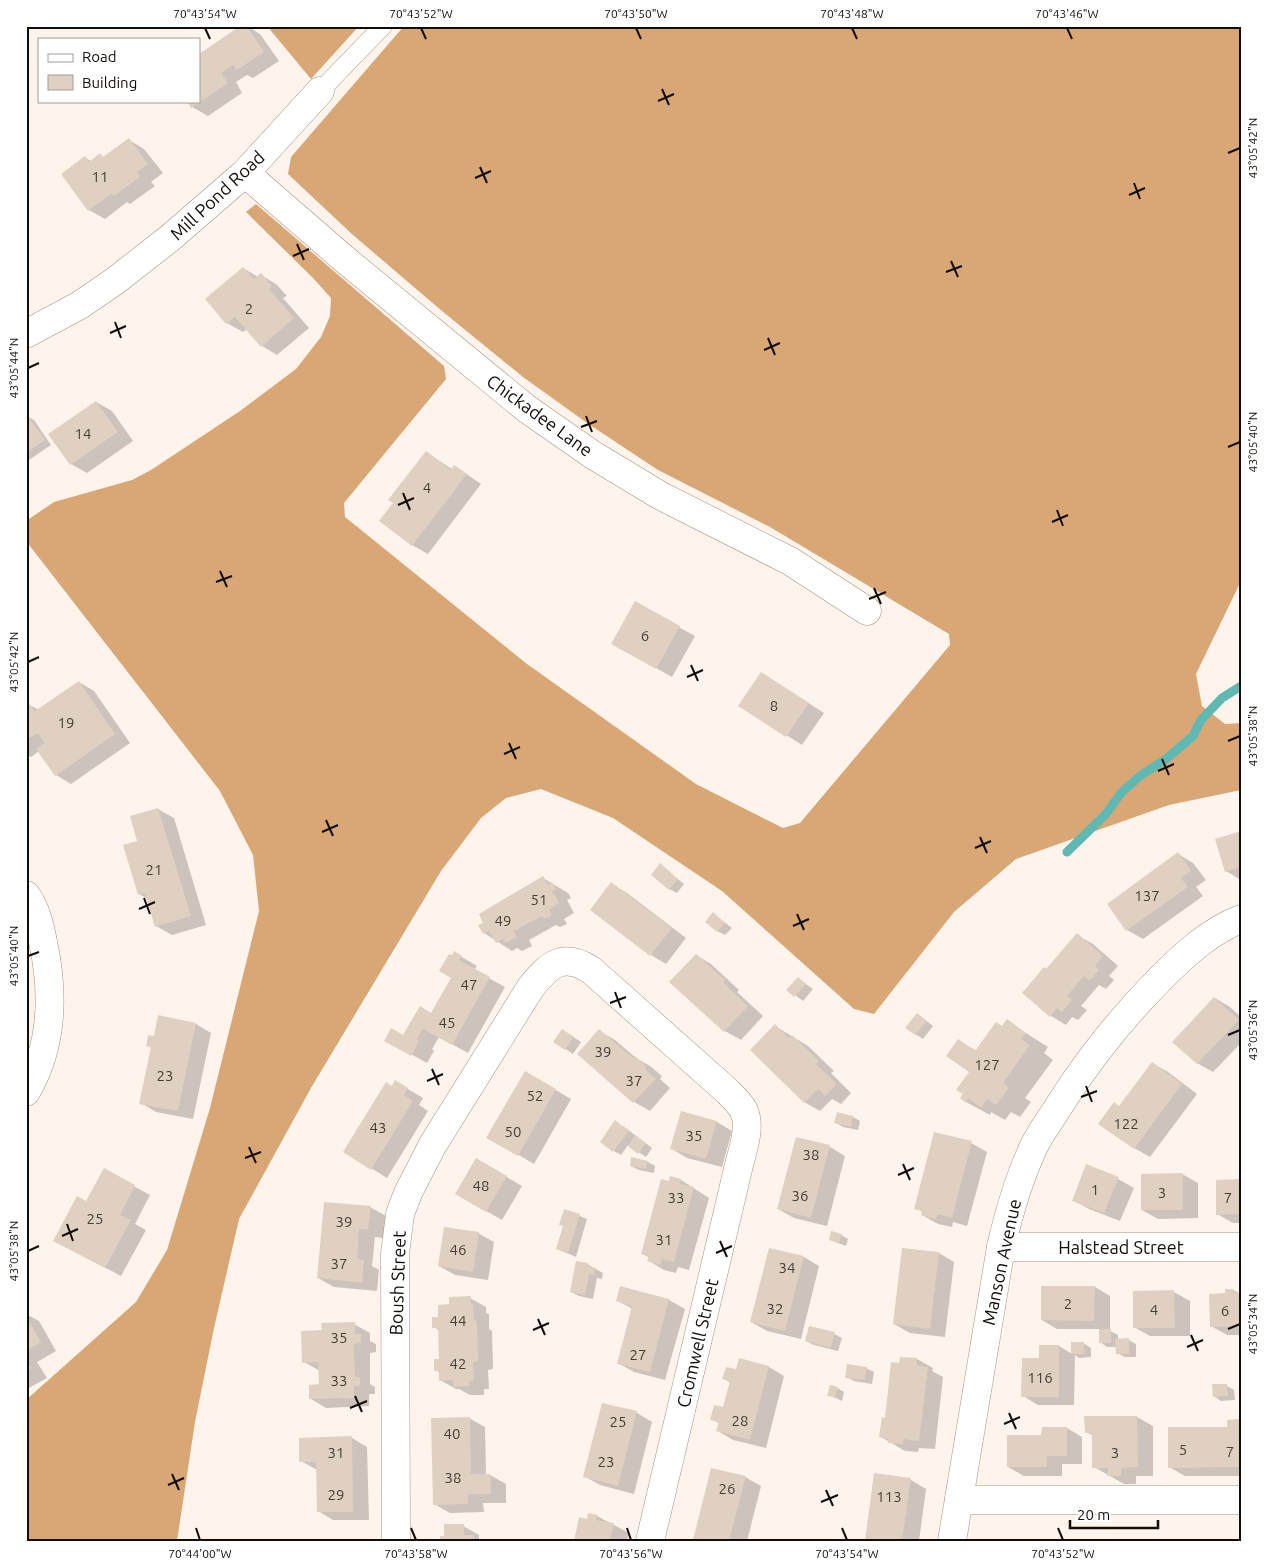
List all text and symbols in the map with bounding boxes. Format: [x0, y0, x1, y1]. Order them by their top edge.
text: 70°43'54"W [173, 7, 237, 20]
text: 70°43'52"W [389, 7, 453, 20]
text: 70°43'50"W [604, 7, 668, 20]
text: 70°43'48"W [820, 7, 884, 20]
text: 70°43'46"W [1035, 7, 1099, 20]
legend [38, 38, 200, 102]
text: Road [82, 48, 117, 65]
text: Building [82, 74, 137, 91]
text: 43°05'42"N [1246, 118, 1259, 178]
street label: Mill Pond Road [166, 146, 268, 244]
house number: 11 [92, 168, 108, 185]
house number: 2 [245, 300, 253, 317]
text: 43°05'44"N [7, 338, 20, 398]
street label: Chickadee Lane [483, 370, 597, 460]
text: 43°05'40"N [1246, 412, 1259, 472]
house number: 14 [75, 425, 91, 442]
house number: 4 [423, 479, 431, 496]
house number: 6 [641, 627, 649, 644]
text: 43°05'42"N [7, 632, 20, 692]
house number: 8 [770, 697, 778, 714]
text: 43°05'38"N [1246, 706, 1259, 766]
house number: 19 [58, 714, 74, 731]
house number: 21 [146, 861, 162, 878]
house number: 137 [1134, 887, 1160, 904]
house number: 51 [531, 891, 547, 908]
house number: 49 [495, 912, 511, 929]
text: 43°05'40"N [7, 926, 20, 986]
house number: 47 [461, 976, 477, 993]
text: 43°05'36"N [1246, 1000, 1259, 1060]
house number: 45 [439, 1014, 455, 1031]
house number: 39 [595, 1043, 611, 1060]
house number: 127 [974, 1056, 1000, 1073]
house number: 23 [157, 1067, 173, 1084]
house number: 37 [626, 1072, 642, 1089]
house number: 52 [527, 1087, 543, 1104]
house number: 122 [1113, 1115, 1139, 1132]
house number: 43 [370, 1119, 386, 1136]
house number: 50 [505, 1123, 521, 1140]
house number: 35 [686, 1127, 702, 1144]
house number: 38 [803, 1146, 819, 1163]
house number: 48 [473, 1177, 489, 1194]
house number: 1 [1091, 1181, 1099, 1198]
house number: 3 [1158, 1184, 1166, 1201]
house number: 36 [792, 1187, 808, 1204]
house number: 33 [668, 1189, 684, 1206]
house number: 7 [1224, 1189, 1232, 1206]
street label: Manson Avenue [978, 1197, 1024, 1327]
house number: 25 [87, 1210, 103, 1227]
house number: 39 [336, 1213, 352, 1230]
text: 43°05'38"N [7, 1221, 20, 1281]
street label: Boush Street [385, 1230, 409, 1336]
house number: 31 [656, 1231, 672, 1248]
street label: Halstead Street [1058, 1237, 1184, 1257]
house number: 46 [450, 1241, 466, 1258]
house number: 37 [331, 1255, 347, 1272]
house number: 34 [779, 1259, 795, 1276]
street label: Cromwell Street [672, 1277, 722, 1409]
text: 43°05'34"N [1246, 1294, 1259, 1354]
house number: 2 [1064, 1295, 1072, 1312]
house number: 32 [767, 1300, 783, 1317]
house number: 4 [1150, 1301, 1158, 1318]
house number: 6 [1221, 1302, 1229, 1319]
house number: 44 [450, 1312, 466, 1329]
house number: 35 [331, 1329, 347, 1346]
house number: 27 [630, 1346, 646, 1363]
house number: 42 [450, 1355, 466, 1372]
house number: 116 [1027, 1369, 1053, 1386]
house number: 33 [331, 1372, 347, 1389]
house number: 28 [732, 1412, 748, 1429]
house number: 25 [610, 1413, 626, 1430]
house number: 40 [444, 1425, 460, 1442]
house number: 5 [1179, 1441, 1187, 1458]
house number: 7 [1226, 1443, 1234, 1460]
house number: 31 [328, 1444, 344, 1461]
house number: 3 [1111, 1444, 1119, 1461]
house number: 23 [598, 1453, 614, 1470]
house number: 38 [445, 1469, 461, 1486]
house number: 26 [719, 1480, 735, 1497]
house number: 29 [328, 1486, 344, 1503]
house number: 113 [876, 1488, 902, 1505]
scale bar [1070, 1497, 1157, 1529]
text: 20 m [1077, 1506, 1110, 1523]
text: 70°44'00"W [168, 1547, 232, 1560]
text: 70°43'58"W [384, 1547, 448, 1560]
text: 70°43'56"W [599, 1547, 663, 1560]
text: 70°43'54"W [815, 1547, 879, 1560]
text: 70°43'52"W [1031, 1547, 1095, 1560]

